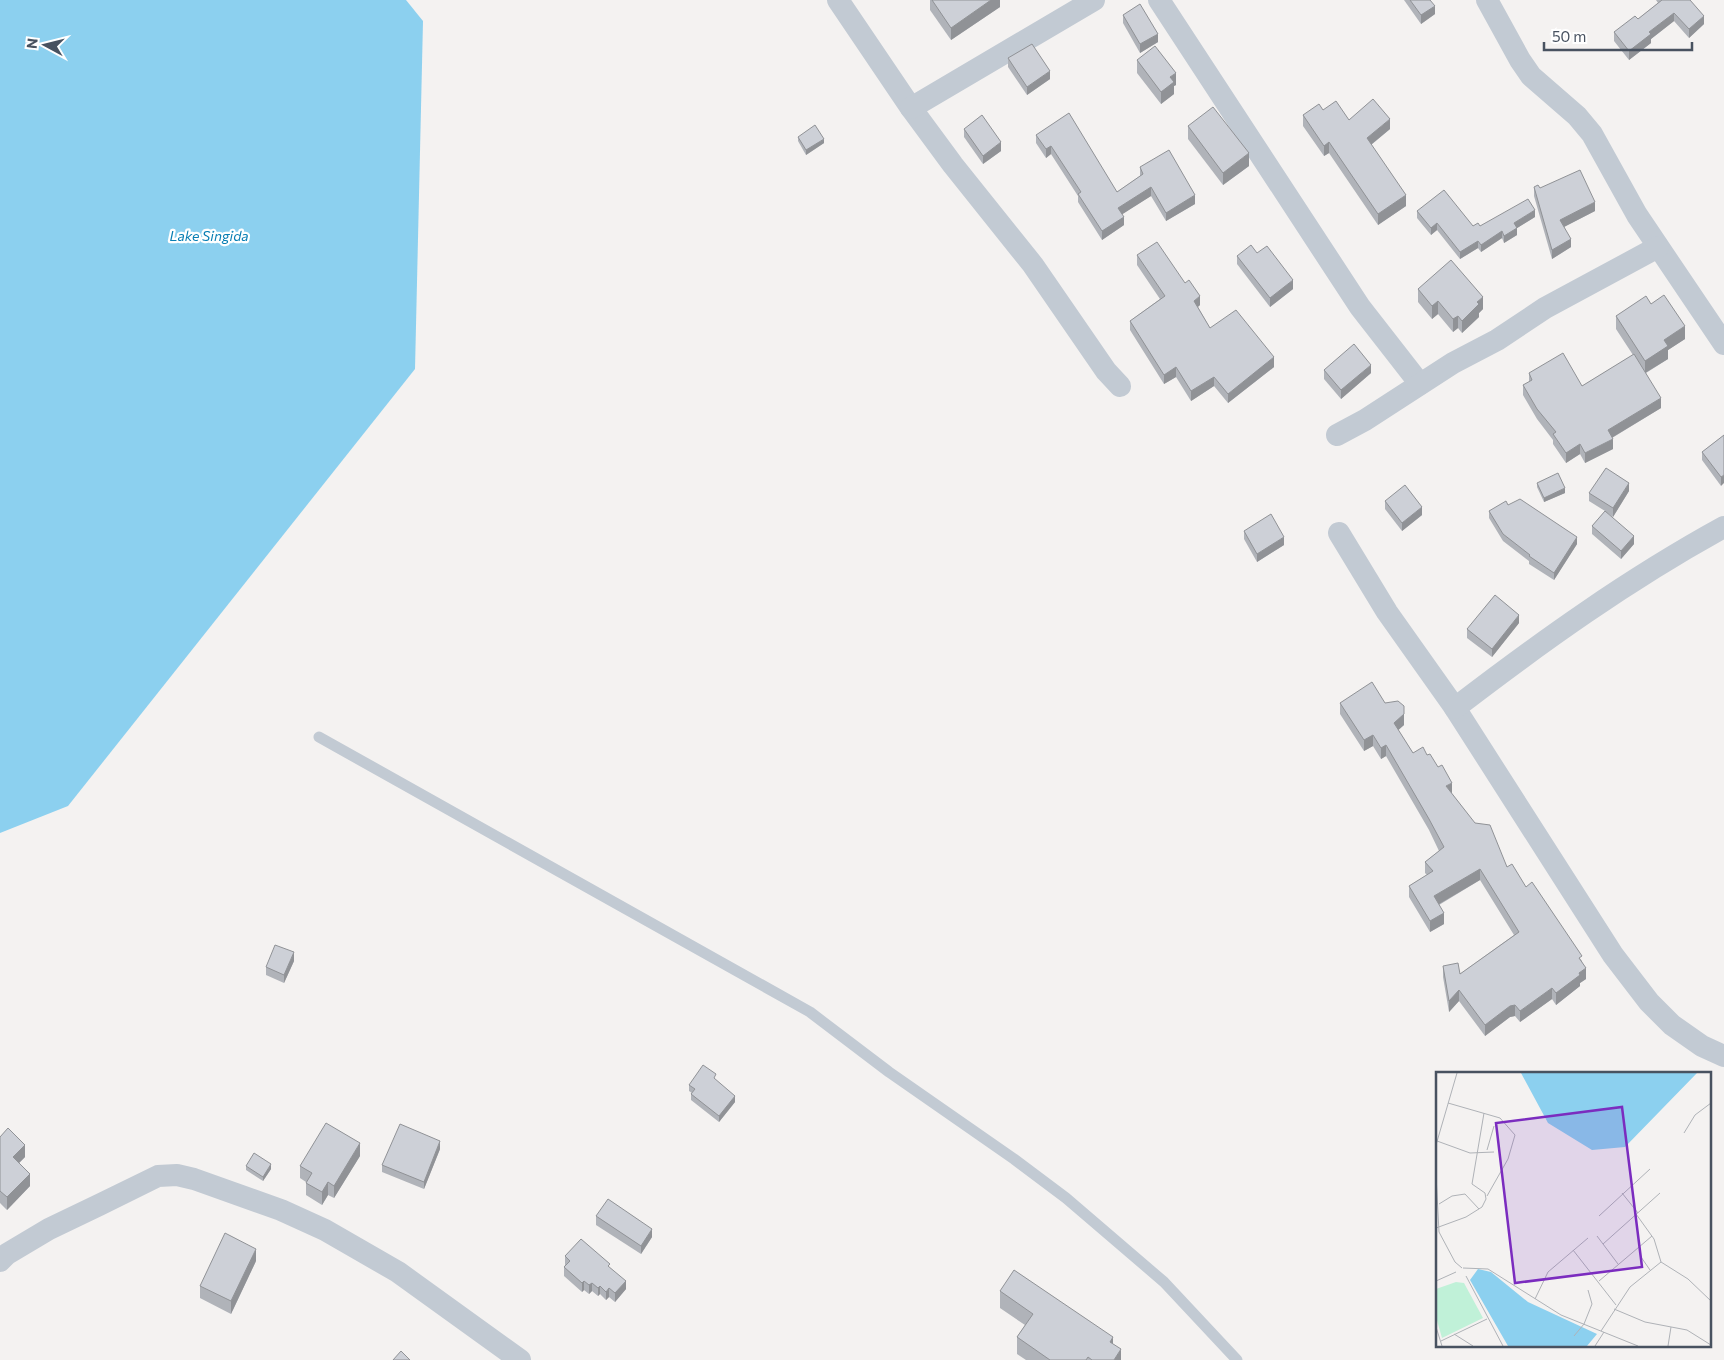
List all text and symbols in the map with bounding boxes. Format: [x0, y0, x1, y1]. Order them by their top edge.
north arrow [20, 20, 70, 70]
scale bar [1544, 20, 1692, 52]
text: 50 m [1552, 27, 1586, 45]
text: N [23, 37, 41, 50]
water label: Lake Singida [169, 227, 249, 244]
inset map [1436, 1072, 1712, 1348]

